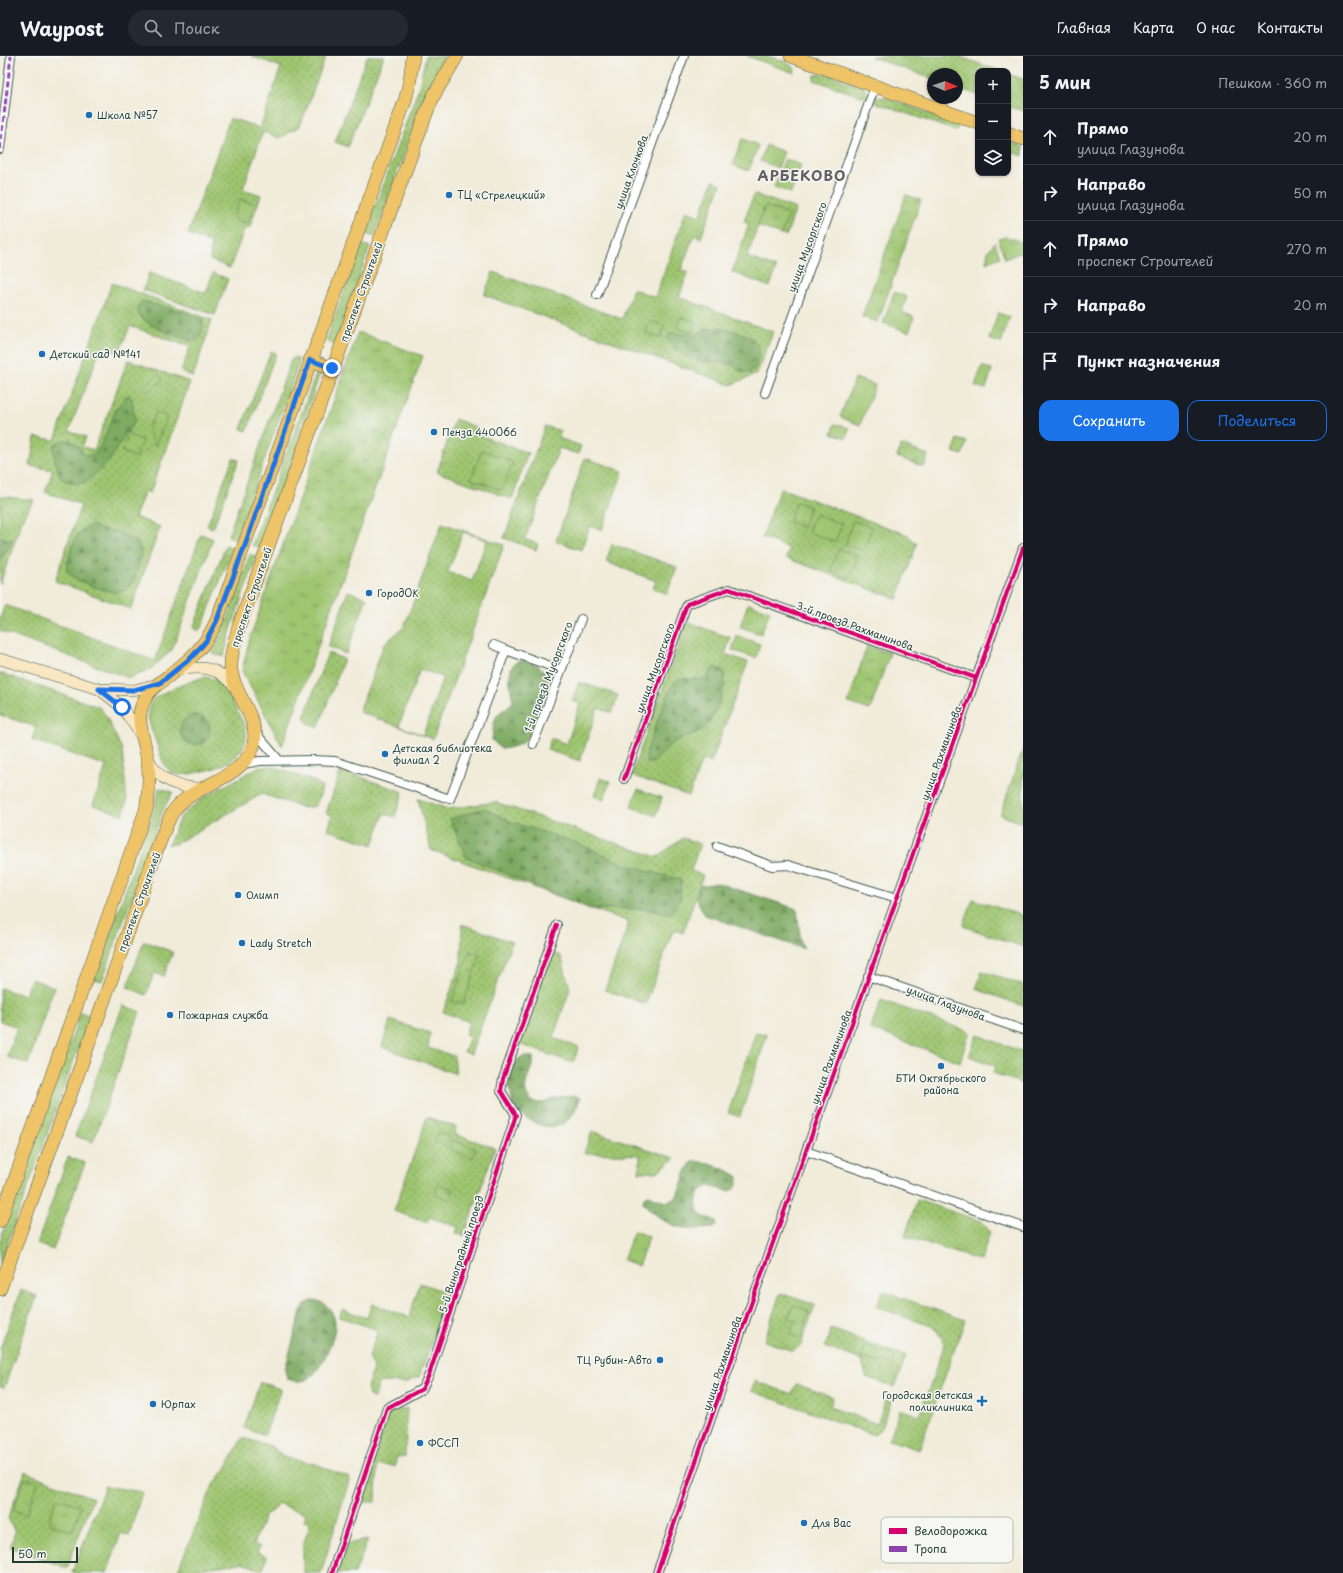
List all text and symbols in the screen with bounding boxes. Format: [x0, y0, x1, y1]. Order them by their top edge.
search box [128, 10, 408, 46]
text: Waypost [20, 14, 104, 42]
text: Поиск [174, 16, 220, 39]
icon: search [142, 17, 164, 39]
text: Главная [1057, 17, 1111, 38]
text: Карта [1133, 17, 1174, 38]
text: О нас [1196, 17, 1235, 38]
text: Контакты [1257, 17, 1323, 38]
north arrow [927, 68, 963, 104]
map controls [975, 68, 1011, 176]
button: + [975, 68, 1011, 104]
text: 5 мин [1039, 69, 1091, 95]
text: Пешком · 360 m [1218, 73, 1327, 92]
button: − [975, 104, 1011, 140]
place label: Школа №57 [97, 107, 158, 122]
marker: Школа №57 [84, 110, 94, 120]
text: Прямо [1077, 116, 1128, 139]
icon: ahead [1039, 126, 1061, 148]
text: 20 m [1293, 127, 1327, 146]
street label: улица Клочкова [610, 132, 651, 211]
text: улица Глазунова [1077, 139, 1185, 158]
button: layers [975, 140, 1011, 176]
district label: АРБЕКОВО [758, 165, 846, 186]
text: Направо [1077, 172, 1146, 195]
icon: right [1039, 182, 1061, 204]
text: 50 m [1293, 183, 1327, 202]
place label: ТЦ «Стрелецкий» [457, 187, 545, 202]
marker: ТЦ «Стрелецкий» [444, 190, 454, 200]
text: улица Глазунова [1077, 195, 1185, 214]
street label: улица Мусоргского [783, 199, 831, 294]
text: Прямо [1077, 228, 1128, 251]
icon: ahead [1039, 238, 1061, 260]
text: 270 m [1286, 239, 1327, 258]
street label: проспект Строителей [336, 240, 386, 344]
text: проспект Строителей [1077, 251, 1213, 270]
text: Направо [1077, 293, 1146, 316]
icon: right [1039, 294, 1061, 316]
text: 20 m [1293, 295, 1327, 314]
place label: Детский сад №141 [49, 346, 140, 361]
marker: Детский сад №141 [37, 349, 47, 359]
text: Пункт назначения [1077, 349, 1220, 372]
icon: arrive [1039, 350, 1061, 372]
route end [323, 359, 341, 377]
button: Сохранить [1039, 400, 1179, 441]
button: Поделиться [1187, 400, 1327, 441]
place label: Пенза 440066 [442, 424, 517, 439]
marker: Пенза 440066 [429, 427, 439, 437]
street label: проспект Строителей [226, 545, 275, 649]
place label: ГородОК [377, 585, 419, 600]
marker: ГородОК [364, 588, 374, 598]
street label: 3-й проезд Рахманинова [794, 597, 917, 654]
street label: 1-й проезд Мусоргского [519, 619, 577, 735]
street label: улица Мусоргского [631, 620, 679, 715]
route start [113, 698, 131, 716]
street label: улица Рахманинова [916, 703, 965, 802]
place label: Детская библиотека филиал 2 [392, 740, 493, 767]
marker: Детская библиотека филиал 2 [380, 749, 390, 759]
street label: проспект Строителей [114, 850, 164, 954]
place label: Олимп [246, 887, 279, 902]
marker: Олимп [233, 890, 243, 900]
place label: Lady Stretch [250, 935, 312, 950]
marker: Lady Stretch [237, 938, 247, 948]
street label: улица Глазунова [904, 981, 988, 1025]
place label: Пожарная служба [178, 1007, 269, 1022]
street label: улица Рахманинова [806, 1007, 855, 1106]
marker: Пожарная служба [165, 1010, 175, 1020]
marker: БТИ Октябрьского района [936, 1061, 946, 1071]
place label: БТИ Октябрьского района [896, 1070, 987, 1097]
street label: 5-й Виноградный проезд [434, 1193, 487, 1314]
street label: улица Рахманинова [698, 1312, 745, 1413]
place label: ТЦ Рубин-Авто [577, 1352, 652, 1368]
marker: ТЦ Рубин-Авто [655, 1355, 665, 1365]
place label: Городская детская поликлиника [882, 1387, 974, 1414]
marker: Городская детская поликлиника [976, 1395, 988, 1407]
place label: Юрпах [161, 1396, 196, 1411]
marker: Юрпах [148, 1399, 158, 1409]
place label: ФССП [428, 1435, 459, 1450]
marker: ФССП [415, 1438, 425, 1448]
place label: Для Вас [811, 1515, 851, 1530]
legend [881, 1517, 1013, 1563]
marker: Для Вас [799, 1518, 809, 1528]
text: Велодорожка [914, 1522, 987, 1539]
text: Тропа [914, 1540, 947, 1557]
scale bar [12, 1545, 78, 1564]
text: 50 m [18, 1545, 47, 1562]

